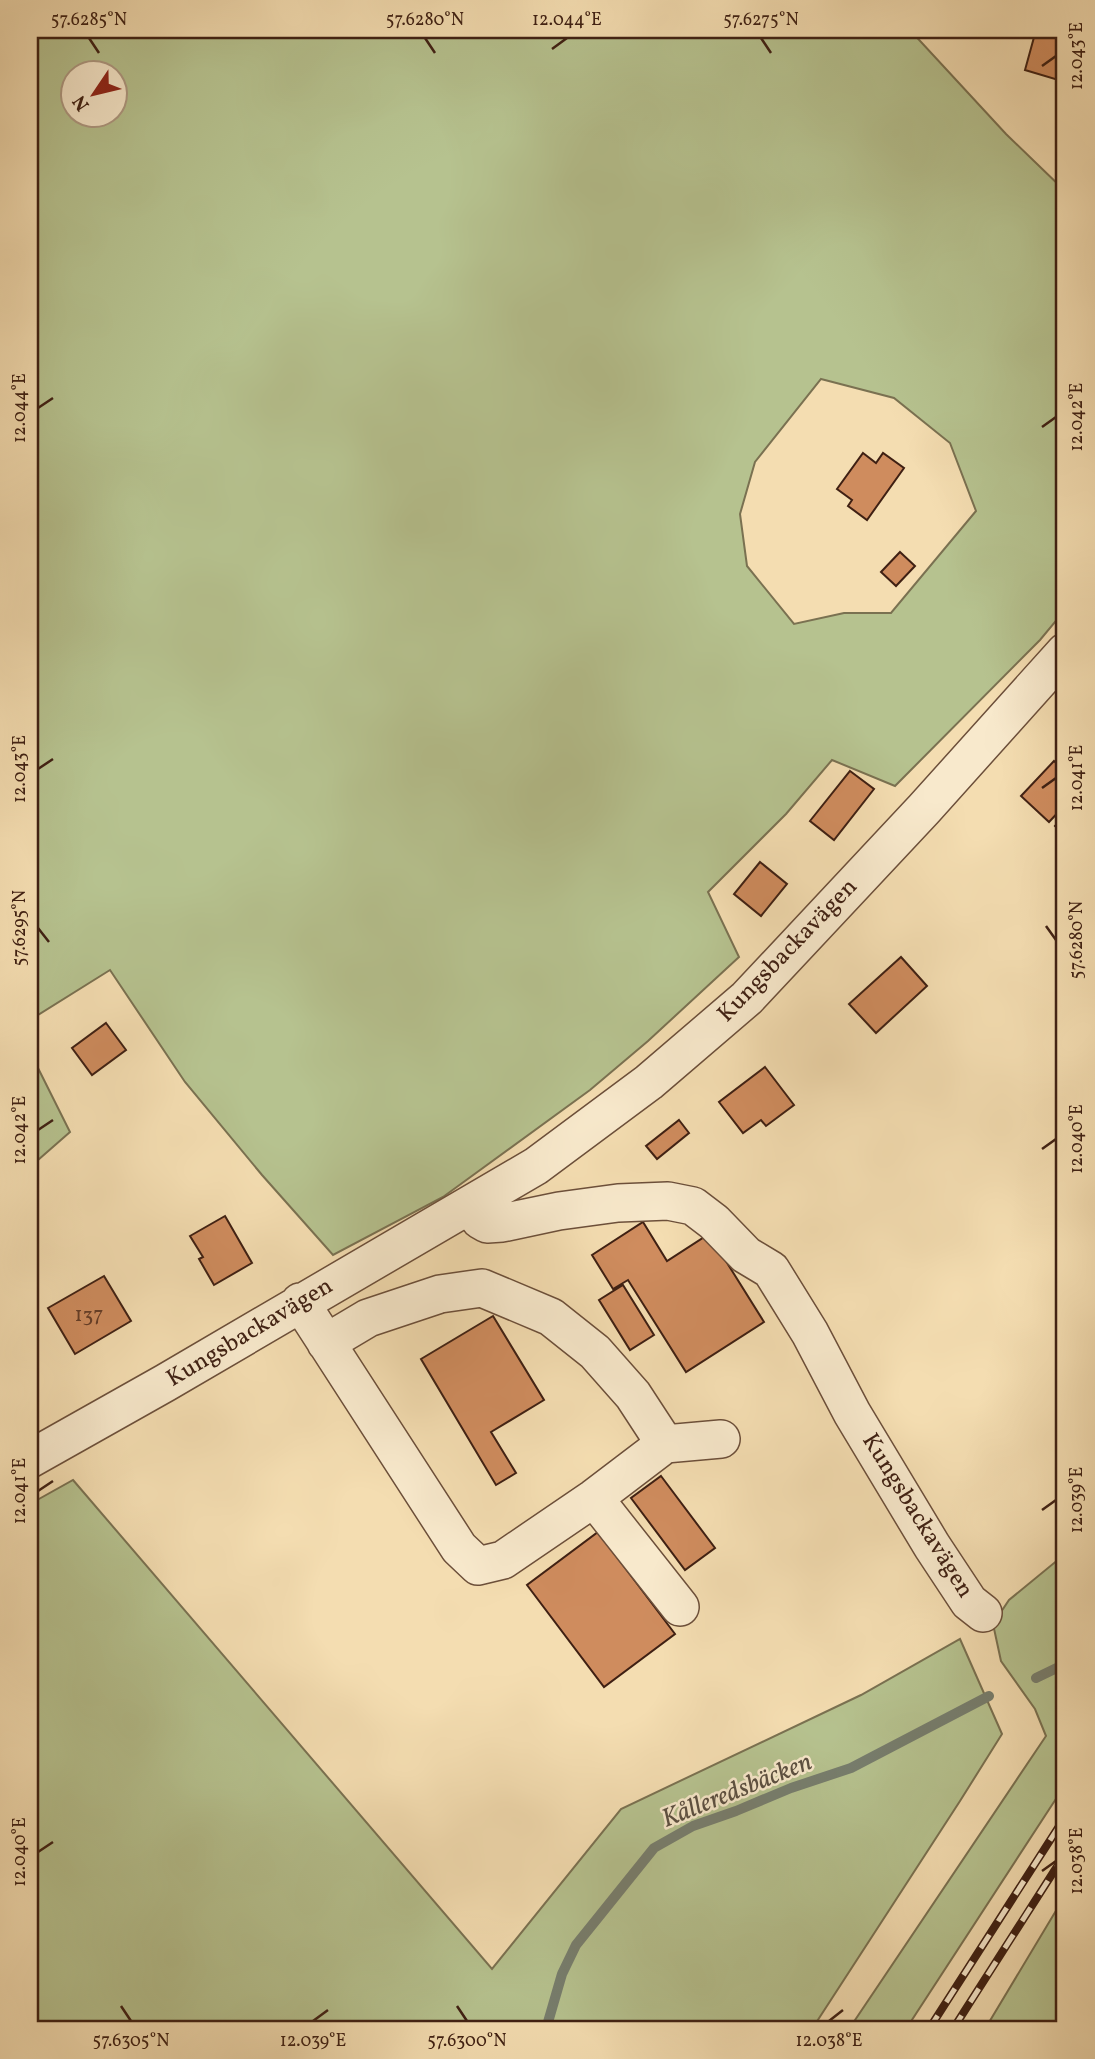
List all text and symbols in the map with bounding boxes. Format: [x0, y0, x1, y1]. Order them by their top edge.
text: 57.6285°N [51, 8, 127, 33]
text: 57.6280°N [386, 8, 464, 33]
text: 12.044°E [532, 8, 602, 33]
text: 57.6275°N [723, 8, 799, 33]
text: 12.043°E [1065, 22, 1090, 90]
north arrow [60, 60, 130, 130]
text: N [67, 89, 96, 116]
text: 12.044°E [8, 373, 33, 443]
text: 12.042°E [1065, 382, 1090, 451]
text: 12.043°E [8, 735, 33, 803]
text: 12.041°E [1065, 745, 1090, 811]
street label: Kungsbackavägen [710, 871, 866, 1031]
text: 57.6295°N [8, 890, 33, 966]
text: 57.6280°N [1065, 901, 1090, 979]
text: 12.042°E [8, 1095, 33, 1164]
text: 12.040°E [1065, 1104, 1090, 1174]
street label: Kungsbackavägen [160, 1270, 340, 1396]
house number: 137 [74, 1301, 104, 1330]
street label: Kungsbackavägen [853, 1427, 981, 1605]
text: 12.041°E [8, 1458, 33, 1524]
text: 12.039°E [1065, 1466, 1090, 1533]
water label: Kålleredsbäcken [656, 1744, 818, 1838]
text: 12.040°E [8, 1817, 33, 1887]
text: 12.038°E [1065, 1827, 1090, 1895]
text: 57.6305°N [93, 2029, 169, 2054]
text: 12.039°E [280, 2029, 347, 2054]
text: 57.6300°N [427, 2029, 507, 2054]
text: 12.038°E [795, 2029, 863, 2054]

